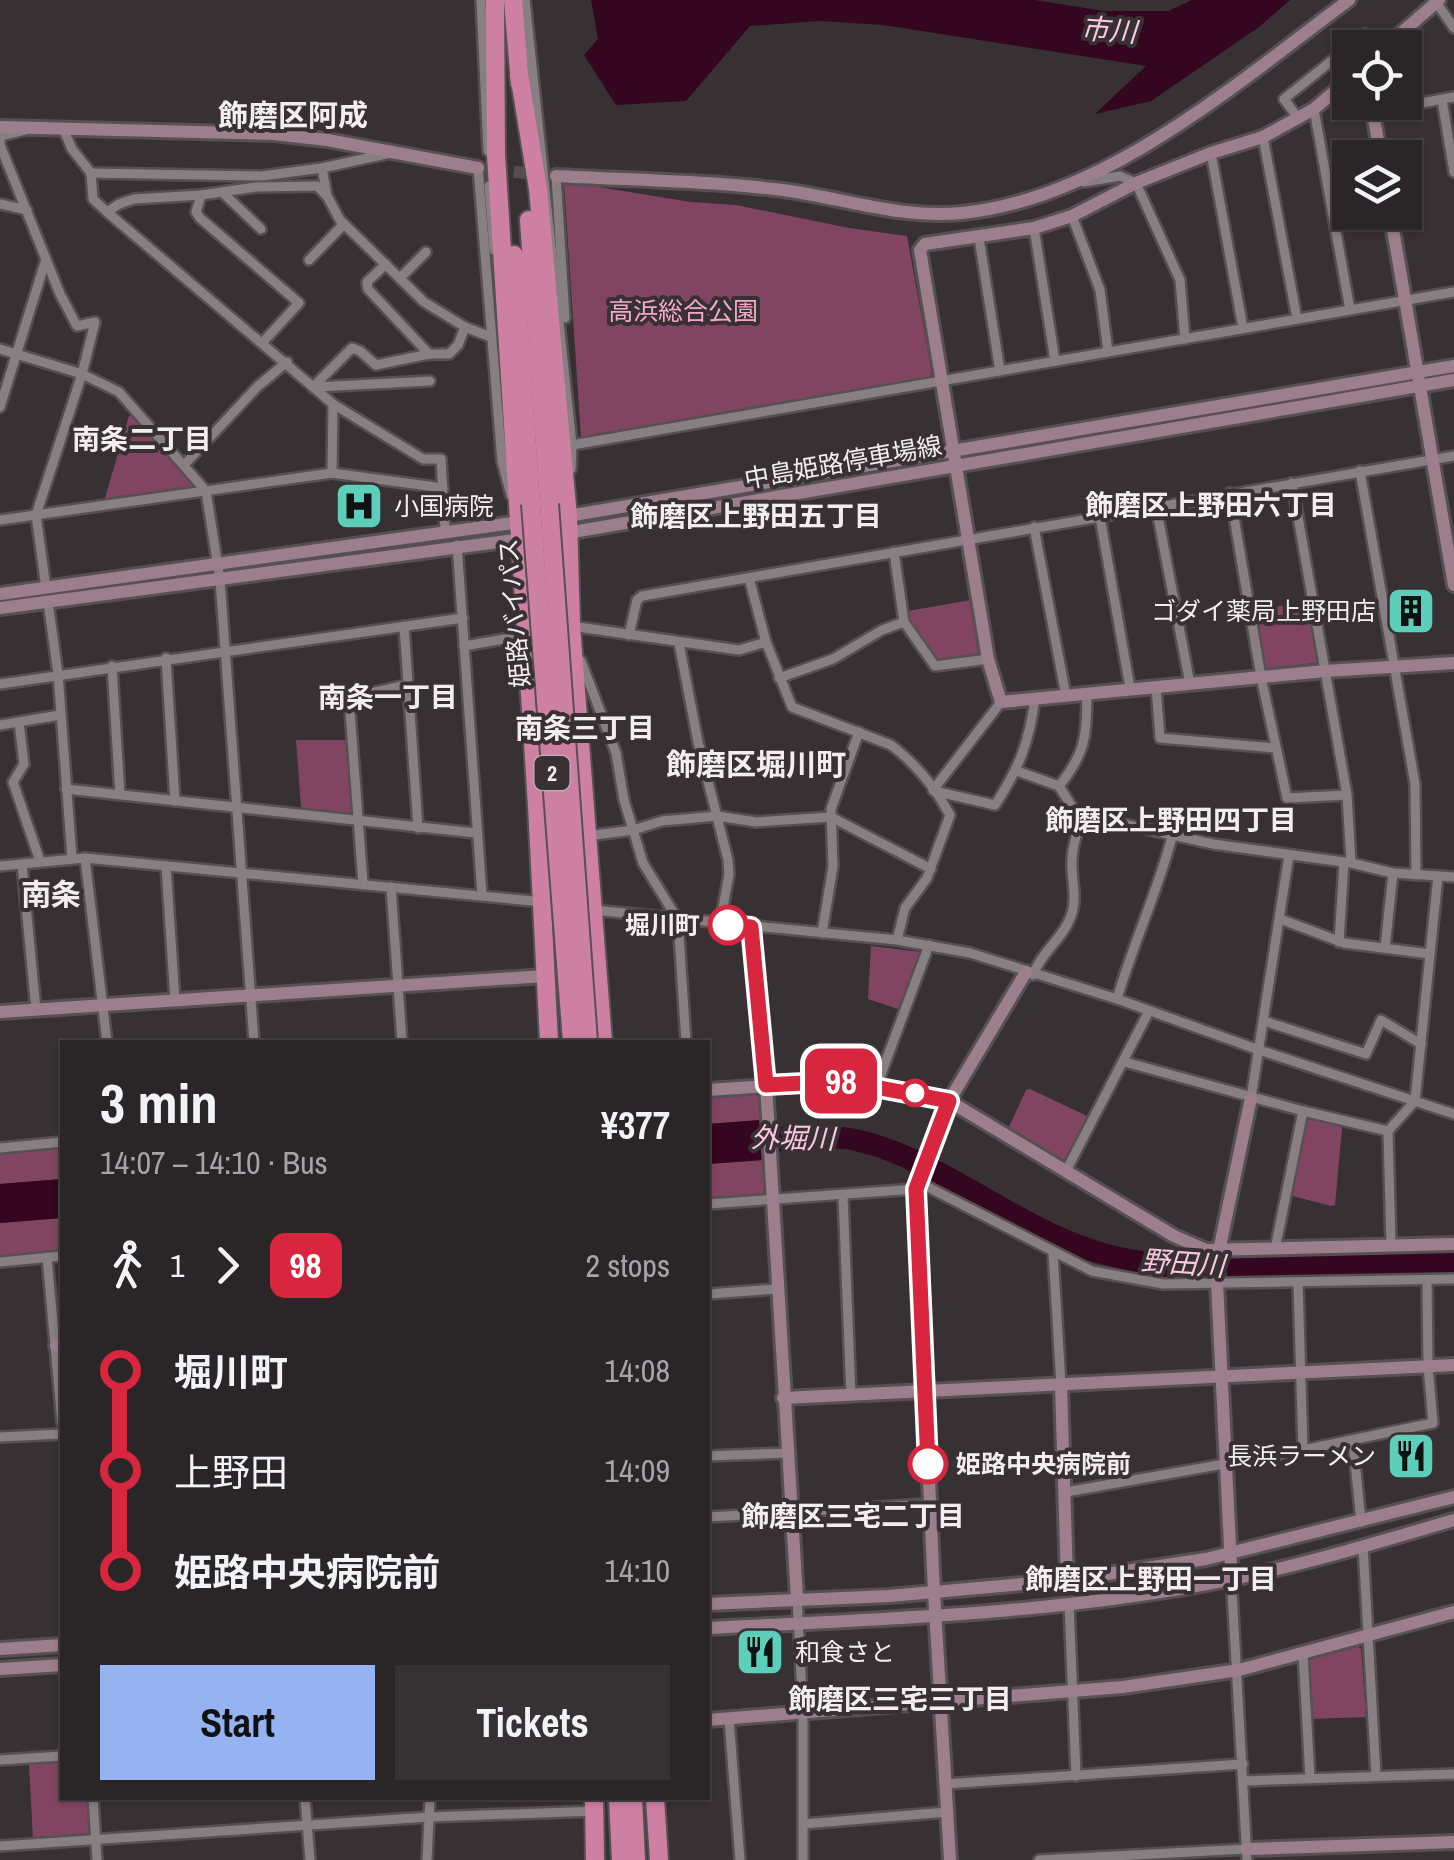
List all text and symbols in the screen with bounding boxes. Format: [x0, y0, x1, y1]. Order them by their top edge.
water label: 市川 [1080, 9, 1141, 51]
map controls [1332, 30, 1422, 230]
button: locate [1332, 30, 1422, 120]
district label: 飾磨区阿成 [218, 95, 368, 135]
button: layers [1332, 140, 1422, 230]
park label: 高浜総合公園 [608, 294, 758, 328]
district label: 南条二丁目 [72, 420, 212, 458]
street label: 中島姫路停車場線 [742, 428, 944, 496]
hospital icon: 小国病院 [333, 480, 385, 532]
district label: 飾磨区上野田六丁目 [1085, 486, 1337, 524]
place label: 小国病院 [394, 489, 494, 523]
district label: 飾磨区上野田五丁目 [630, 497, 882, 535]
street label: 姫路バイパス [491, 537, 537, 689]
building icon: ゴダイ薬局上野田店 [1385, 585, 1437, 637]
place label: ゴダイ薬局上野田店 [1151, 594, 1376, 628]
district label: 南条一丁目 [318, 678, 458, 716]
district label: 南条三丁目 [515, 709, 655, 747]
district label: 飾磨区堀川町 [666, 744, 846, 784]
road number: 2 [534, 756, 570, 790]
district label: 飾磨区上野田四丁目 [1045, 801, 1297, 839]
district label: 南条 [21, 874, 81, 914]
marker: 堀川町 [709, 906, 747, 944]
place label: 堀川町 [625, 908, 700, 942]
line badge: 98 [796, 1048, 886, 1114]
text: 98 [825, 1058, 857, 1105]
text: 3 min [100, 1066, 218, 1140]
unlabelled marker [902, 1080, 928, 1106]
text: ¥377 [601, 1100, 670, 1151]
water label: 外堀川 [751, 1118, 838, 1158]
text: 14:07 – 14:10 · Bus [100, 1141, 328, 1184]
icon: walk [100, 1238, 155, 1293]
icon: forward [200, 1238, 255, 1293]
water label: 野田川 [1140, 1241, 1229, 1285]
text: 98 [290, 1242, 322, 1289]
text: 1 [170, 1244, 185, 1287]
text: 2 stops [585, 1244, 670, 1287]
text: 堀川町 [174, 1347, 288, 1398]
text: 14:08 [604, 1349, 670, 1392]
restaurant icon: 長浜ラーメン [1385, 1430, 1437, 1482]
place label: 長浜ラーメン [1227, 1439, 1376, 1473]
marker: 姫路中央病院前 [909, 1445, 947, 1483]
text: 上野田 [174, 1447, 288, 1498]
place label: 姫路中央病院前 [956, 1447, 1131, 1481]
text: 14:09 [604, 1449, 670, 1492]
district label: 飾磨区三宅二丁目 [741, 1497, 965, 1535]
text: 姫路中央病院前 [174, 1547, 440, 1598]
text: 14:10 [604, 1549, 670, 1592]
district label: 飾磨区上野田一丁目 [1025, 1560, 1277, 1598]
restaurant icon: 和食さと [734, 1626, 786, 1678]
place label: 和食さと [795, 1635, 895, 1669]
button: Start [100, 1665, 375, 1780]
button: Tickets [395, 1665, 670, 1780]
district label: 飾磨区三宅三丁目 [788, 1680, 1012, 1718]

